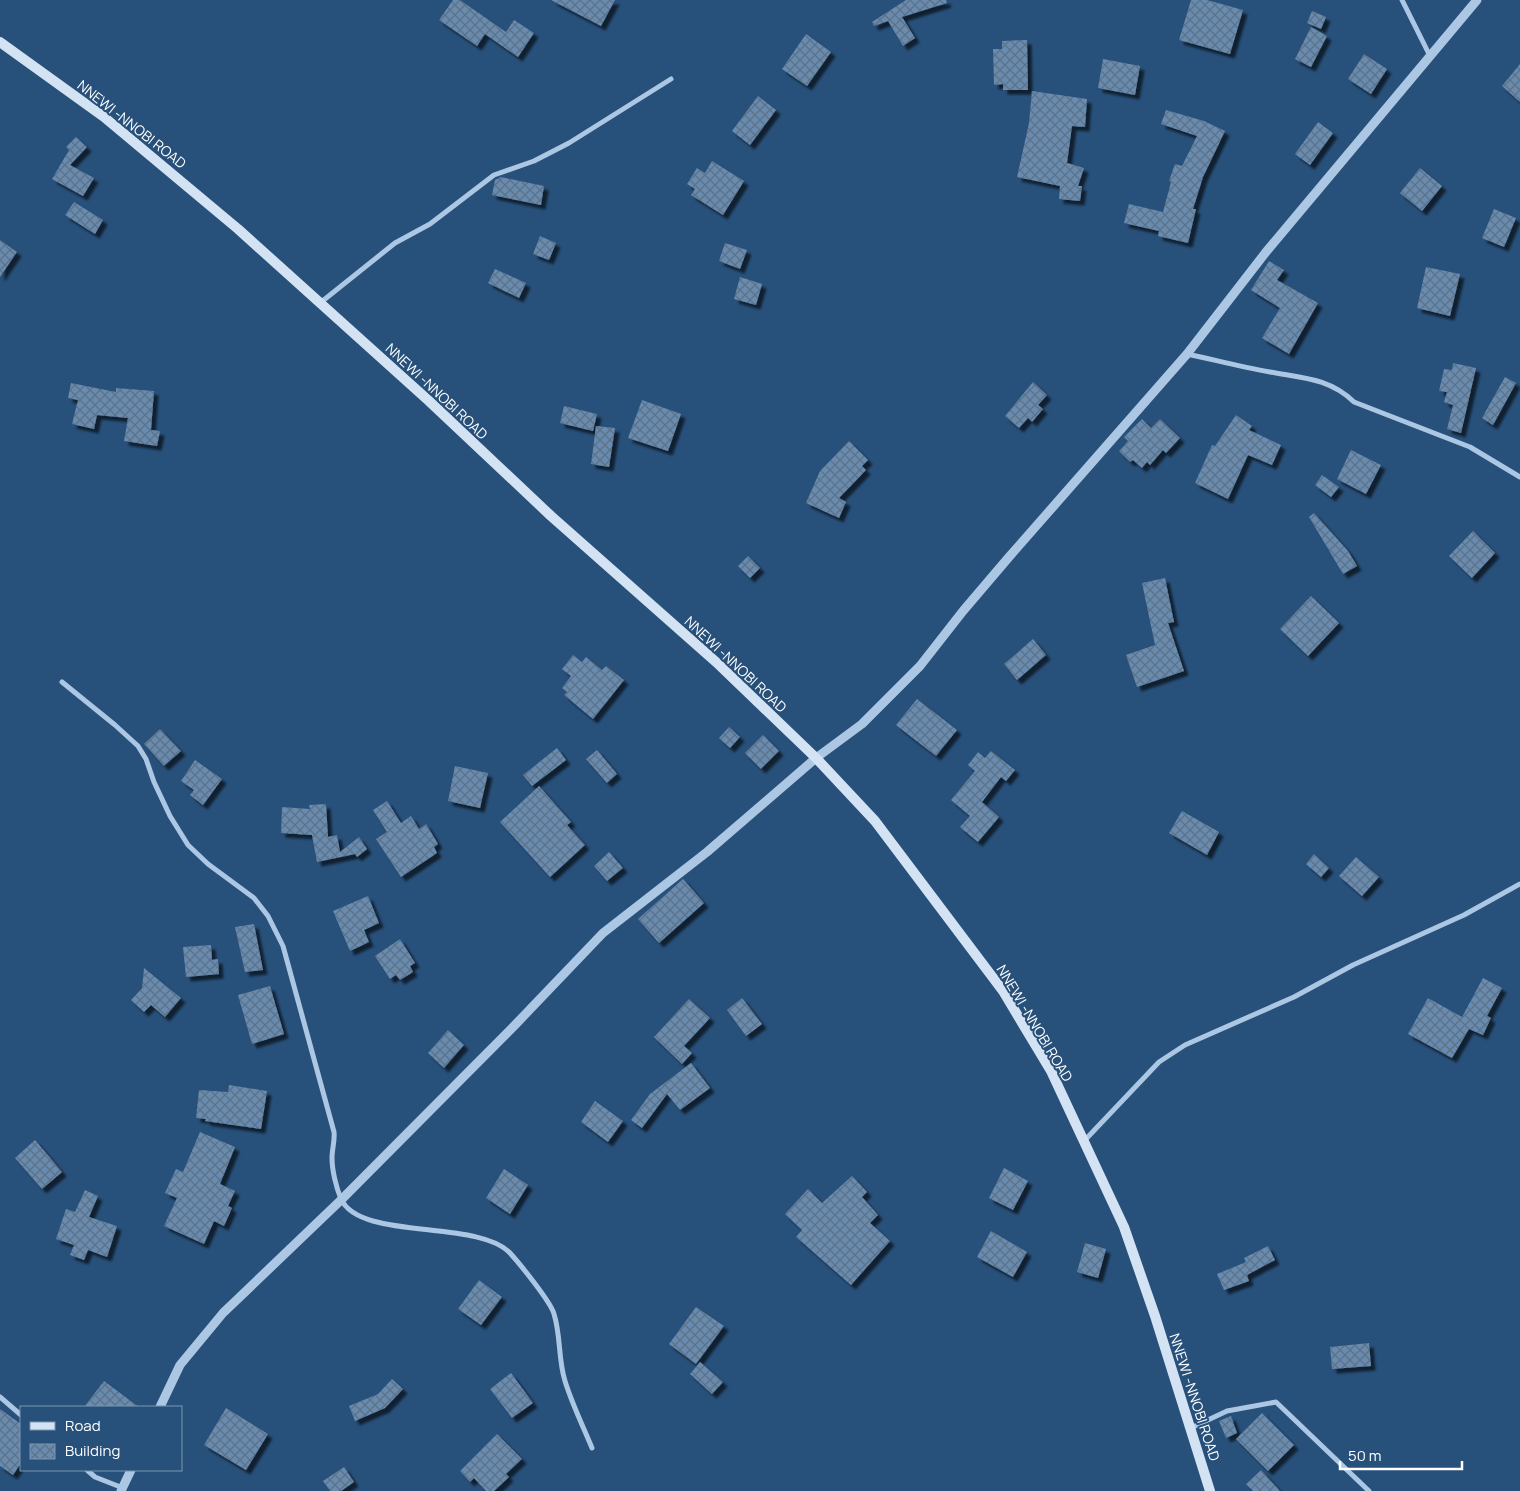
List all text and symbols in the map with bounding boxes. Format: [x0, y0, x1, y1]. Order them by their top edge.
street label: NNEWI -NNOBI ROAD [74, 76, 190, 172]
street label: NNEWI -NNOBI ROAD [382, 339, 492, 443]
street label: NNEWI -NNOBI ROAD [681, 612, 791, 716]
street label: NNEWI -NNOBI ROAD [993, 961, 1077, 1085]
street label: NNEWI -NNOBI ROAD [1165, 1331, 1225, 1463]
legend [20, 1406, 182, 1471]
text: Road [65, 1415, 101, 1436]
scale bar [1340, 1438, 1462, 1470]
text: Building [65, 1440, 120, 1461]
text: 50 m [1348, 1445, 1382, 1466]

